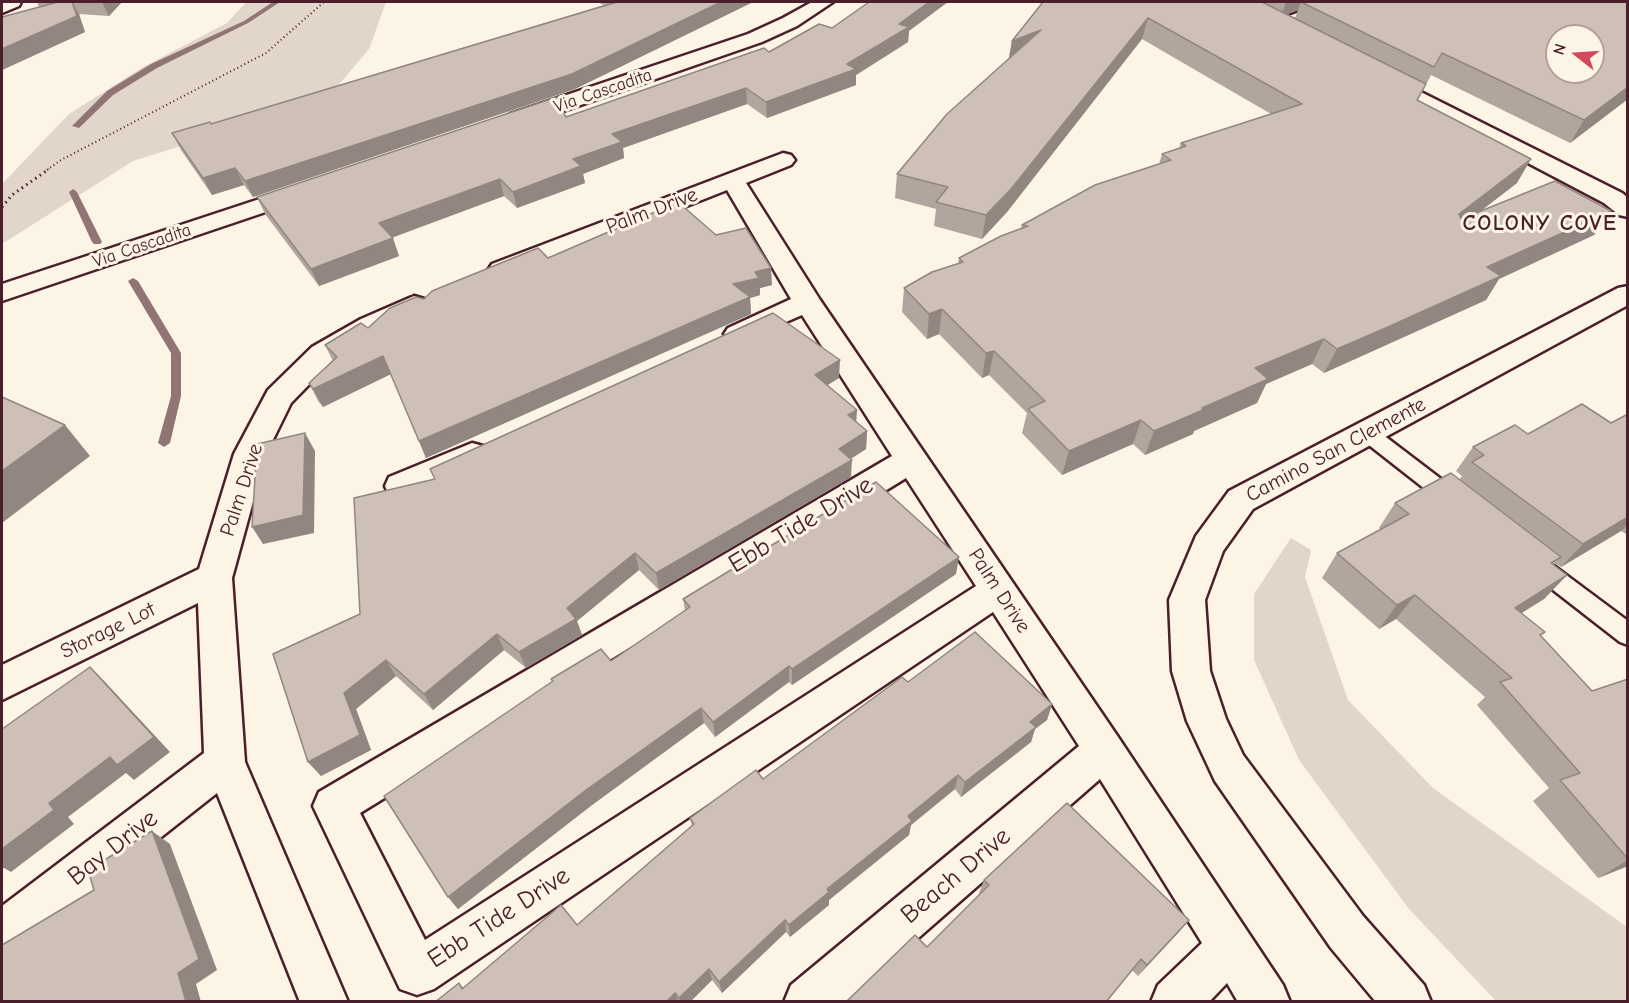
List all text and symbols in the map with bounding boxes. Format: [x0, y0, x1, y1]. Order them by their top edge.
north arrow [1545, 24, 1605, 84]
text: N [1550, 42, 1570, 57]
street label: Via Cascadita [551, 64, 655, 118]
street label: Palm Drive [603, 182, 701, 240]
district label: COLONY COVE [1463, 211, 1617, 237]
street label: Via Cascadita [90, 219, 194, 273]
street label: Camino San Clemente [1242, 392, 1430, 508]
street label: Palm Drive [215, 441, 269, 539]
street label: Ebb Tide Drive [723, 470, 879, 580]
street label: Palm Drive [962, 544, 1036, 638]
street label: Storage Lot [56, 597, 160, 665]
street label: Bay Drive [62, 803, 164, 893]
street label: Beach Drive [895, 821, 1017, 931]
street label: Ebb Tide Drive [422, 861, 576, 975]

